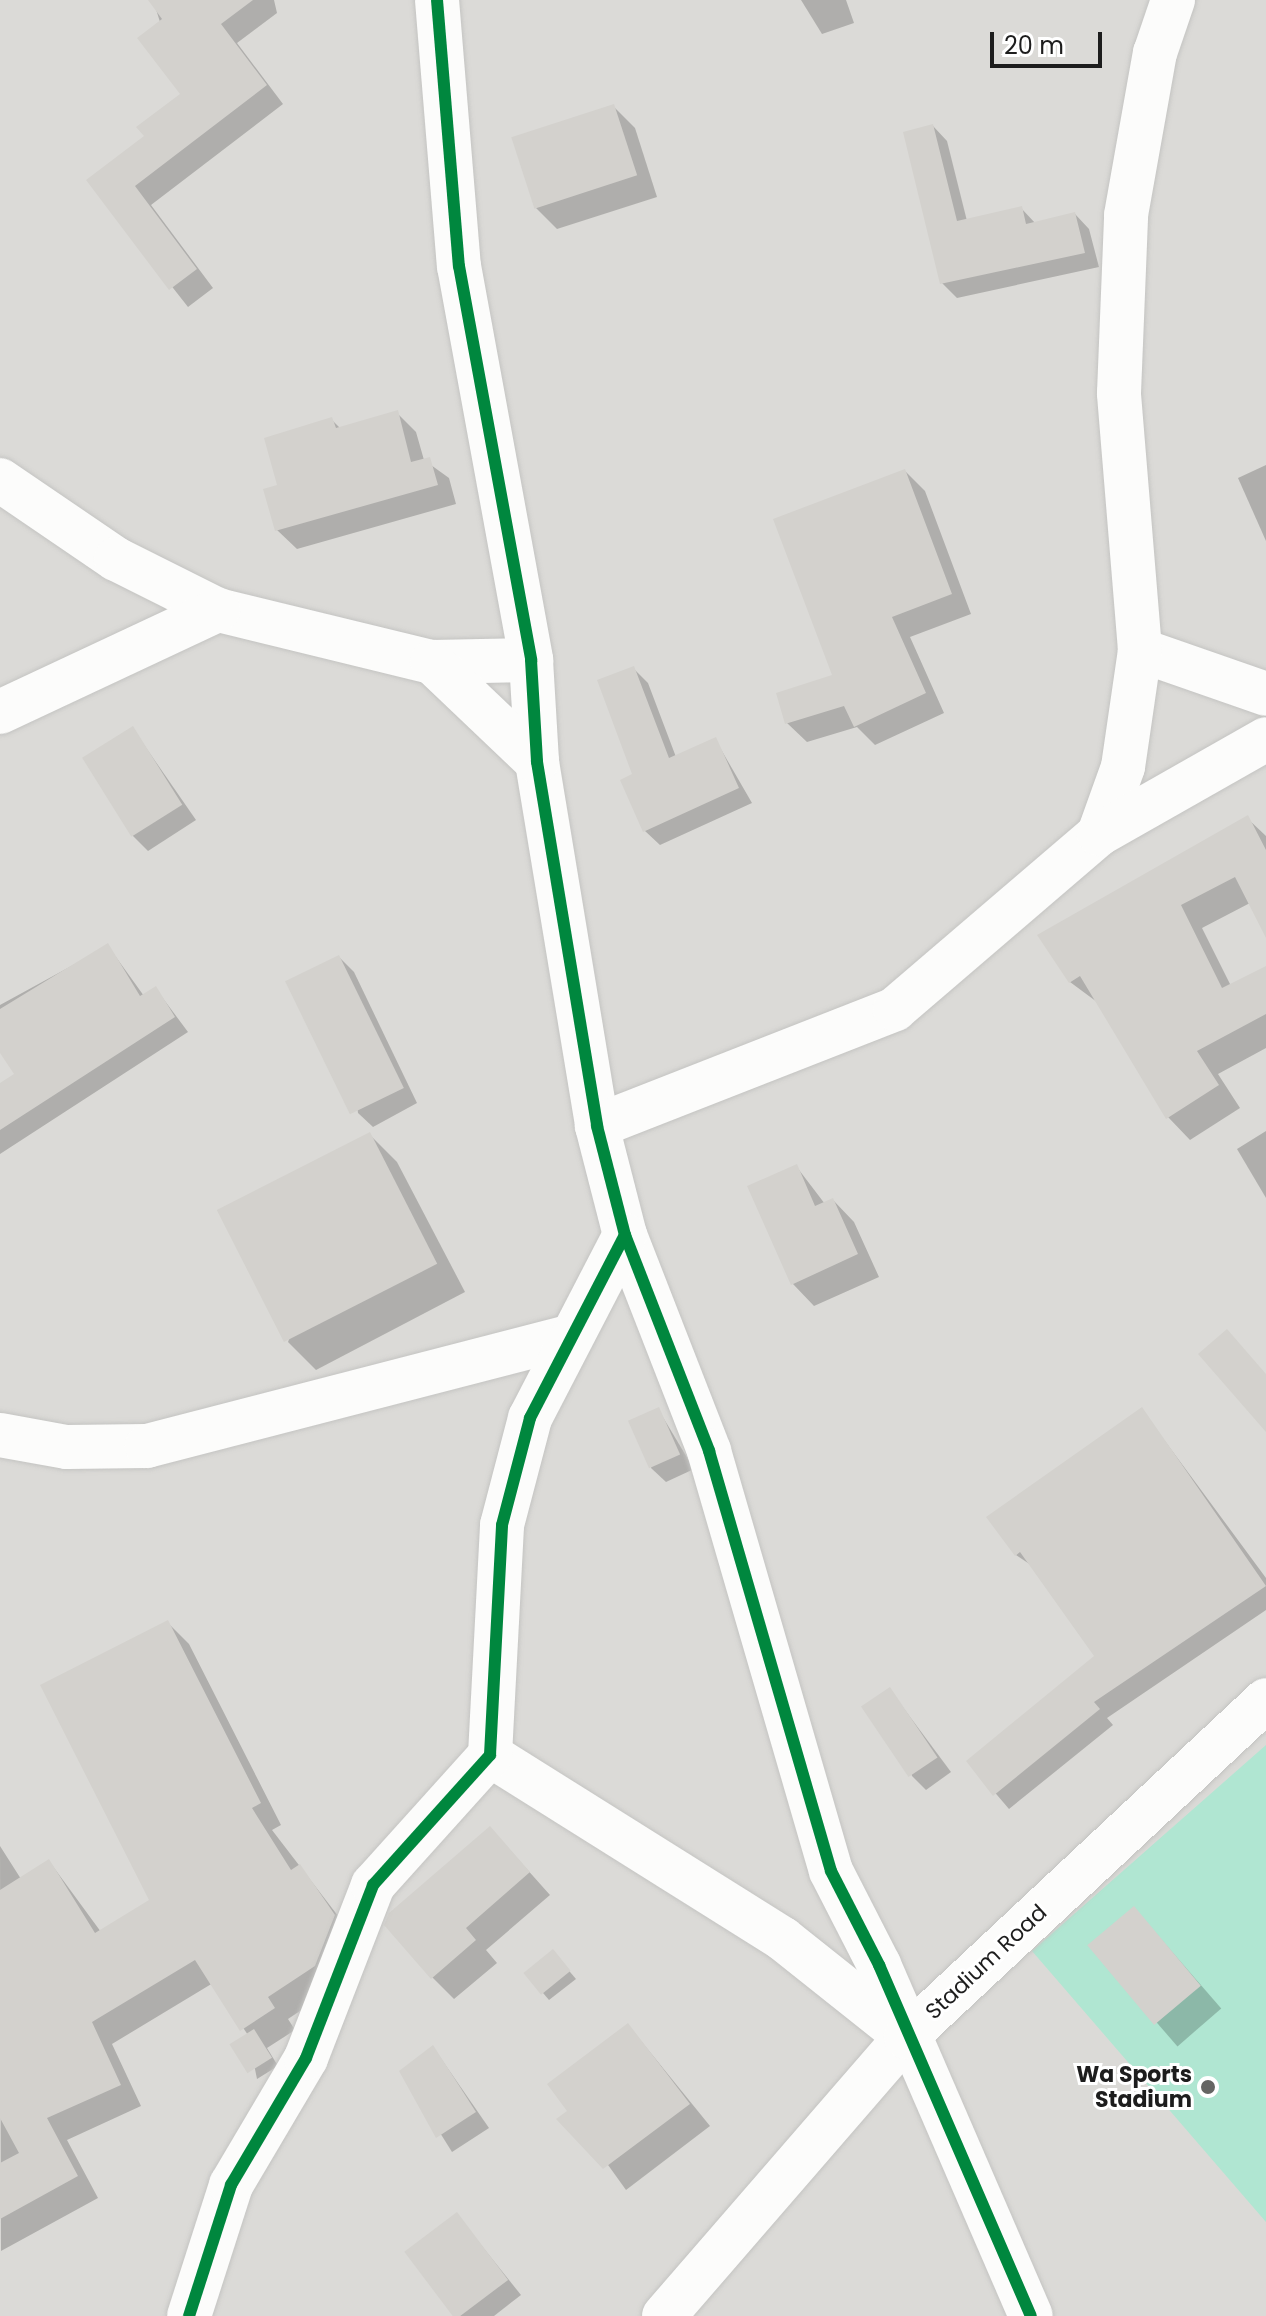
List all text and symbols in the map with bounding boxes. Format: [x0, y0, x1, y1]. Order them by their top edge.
scale bar [994, 16, 1106, 66]
text: 20 m [1004, 29, 1064, 62]
street label: Stadium Road [920, 1899, 1052, 2025]
place label: Wa Sports Stadium [1076, 2061, 1192, 2112]
marker: Wa Sports Stadium [1199, 2078, 1217, 2096]

